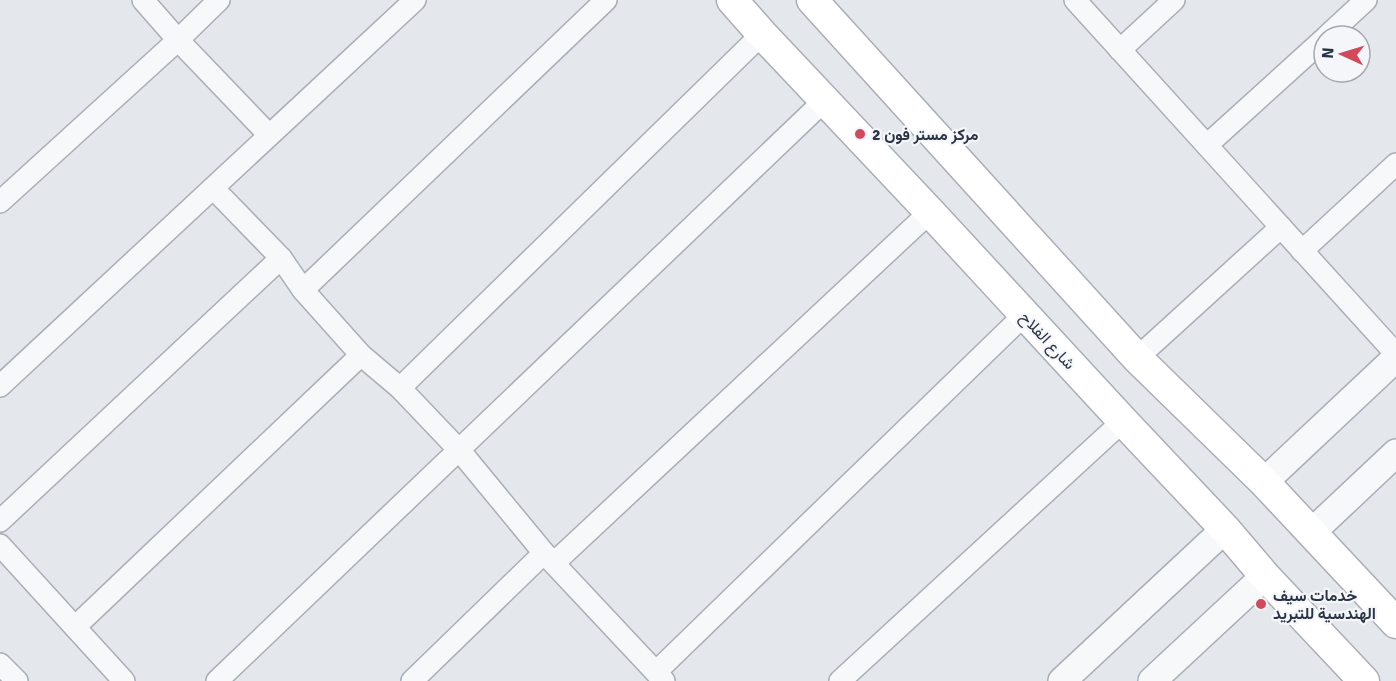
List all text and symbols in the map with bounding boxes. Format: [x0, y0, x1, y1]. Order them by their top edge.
north arrow [1312, 24, 1372, 84]
text: N [1318, 47, 1338, 59]
place label: مركز مستر فون 2 [872, 125, 979, 145]
marker: مركز مستر فون 2 [853, 127, 867, 141]
street label: شارع الفلاح [1015, 307, 1079, 375]
place label: خدمات سيف الهندسية للتبريد [1273, 586, 1376, 624]
marker: خدمات سيف الهندسية للتبريد [1254, 597, 1268, 611]

